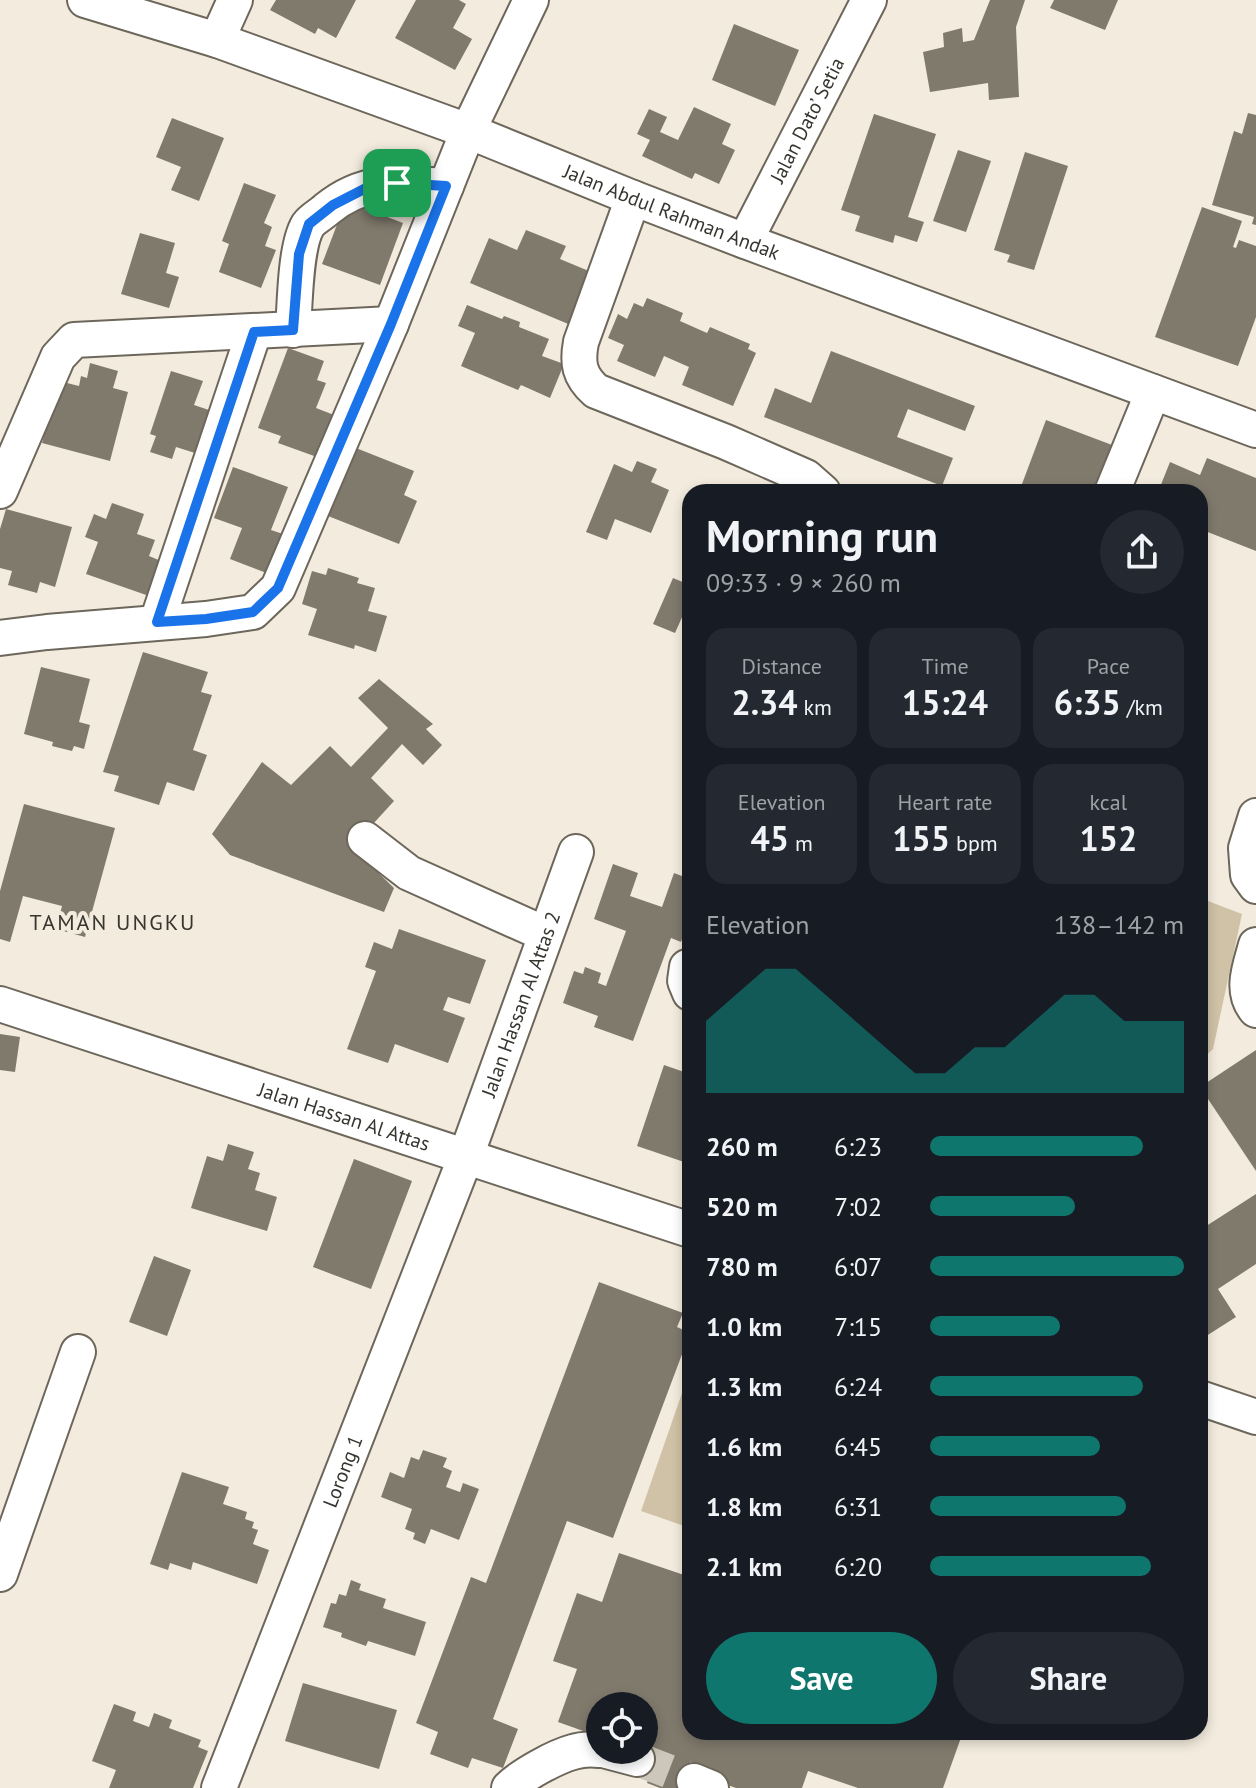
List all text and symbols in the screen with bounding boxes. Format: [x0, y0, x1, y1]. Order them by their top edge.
street label: Jalan Dato’ Setia [764, 53, 850, 188]
pin [363, 149, 431, 217]
street label: Jalan Abdul Rahman Andak [559, 158, 784, 266]
icon: arrive [375, 161, 419, 205]
text: Morning run [706, 507, 938, 564]
button: share [1100, 510, 1184, 594]
text: 09:33 · 9 × 260 m [706, 566, 901, 599]
text: Distance [741, 652, 822, 680]
text: Time [921, 652, 969, 680]
text: Pace [1087, 652, 1130, 680]
text: 2.34 [731, 680, 798, 724]
text: 15:24 [902, 680, 988, 724]
text: 6:35 [1054, 680, 1121, 724]
text: km [798, 693, 832, 721]
text: /km [1121, 693, 1163, 721]
text: Elevation [738, 788, 825, 816]
text: Heart rate [897, 788, 993, 816]
text: kcal [1090, 788, 1127, 816]
text: 45 [751, 816, 789, 860]
text: 155 [892, 816, 950, 860]
text: 152 [1079, 816, 1137, 860]
text: m [789, 829, 813, 857]
text: bpm [950, 829, 998, 857]
district label: TAMAN UNGKU [30, 908, 196, 936]
street label: Jalan Hassan Al Attas 2 [475, 908, 566, 1101]
text: Elevation [706, 908, 810, 941]
text: 138–142 m [1054, 908, 1184, 941]
street label: Jalan Hassan Al Attas [254, 1076, 433, 1157]
text: 260 m [706, 1130, 778, 1163]
text: 6:23 [834, 1130, 882, 1163]
text: 520 m [706, 1190, 778, 1223]
text: 7:02 [834, 1190, 882, 1223]
text: 780 m [706, 1250, 778, 1283]
text: 6:07 [834, 1250, 882, 1283]
text: 1.0 km [706, 1310, 782, 1343]
text: 7:15 [834, 1310, 882, 1343]
text: 1.3 km [706, 1370, 782, 1403]
text: 6:24 [834, 1370, 882, 1403]
text: 1.6 km [706, 1430, 782, 1463]
text: 6:45 [834, 1430, 882, 1463]
street label: Lorong 1 [317, 1431, 369, 1511]
text: 1.8 km [706, 1490, 782, 1523]
text: 6:31 [834, 1490, 882, 1523]
text: 2.1 km [706, 1550, 782, 1583]
text: 6:20 [834, 1550, 882, 1583]
button: Save [706, 1632, 937, 1724]
button: Share [953, 1632, 1184, 1724]
map controls [586, 1692, 658, 1764]
button: locate [586, 1692, 658, 1764]

